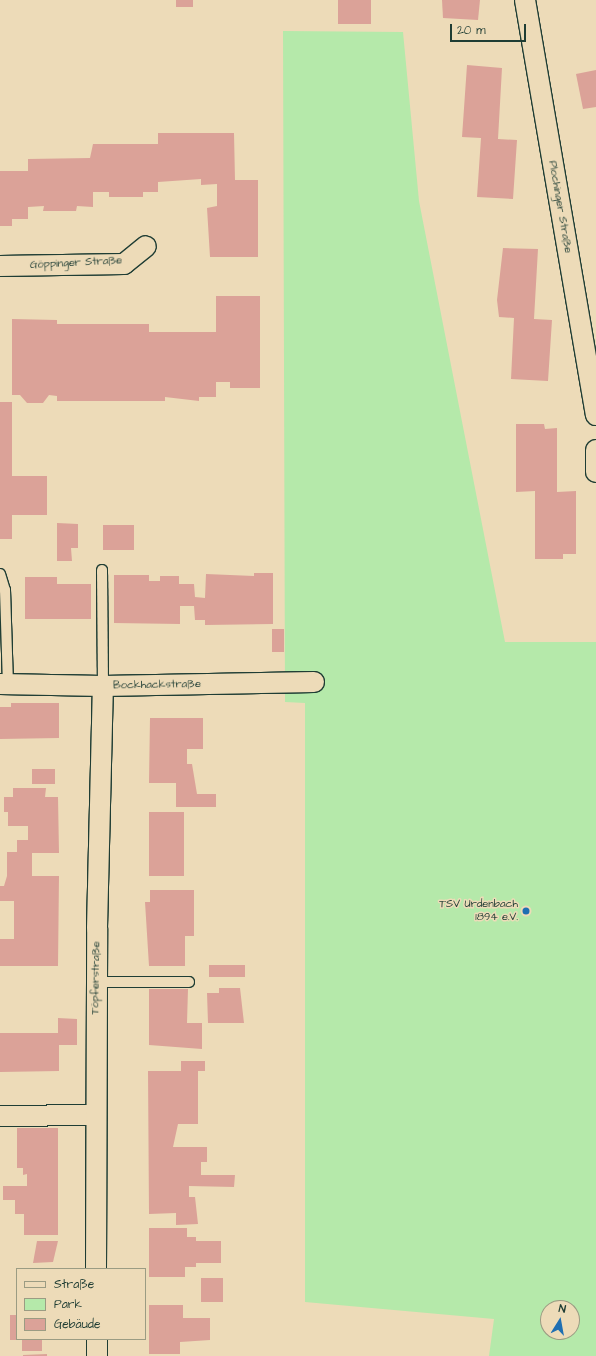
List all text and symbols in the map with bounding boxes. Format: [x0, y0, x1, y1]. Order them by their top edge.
scale bar [452, 16, 528, 42]
text: 20 m [457, 22, 486, 39]
street label: Plochinger Straße [545, 160, 575, 254]
street label: Göppinger Straße [30, 254, 122, 272]
street label: Bockhackstraße [113, 678, 201, 692]
place label: TSV Urdenbach 1894 e.V. [439, 898, 518, 924]
marker: TSV Urdenbach 1894 e.V. [521, 906, 531, 916]
street label: Töpferstraße [89, 941, 103, 1015]
legend [16, 1268, 146, 1340]
text: Straße [54, 1276, 94, 1293]
text: Park [54, 1296, 82, 1313]
north arrow [540, 1300, 580, 1340]
text: N [557, 1301, 567, 1317]
text: Gebäude [54, 1316, 100, 1333]

